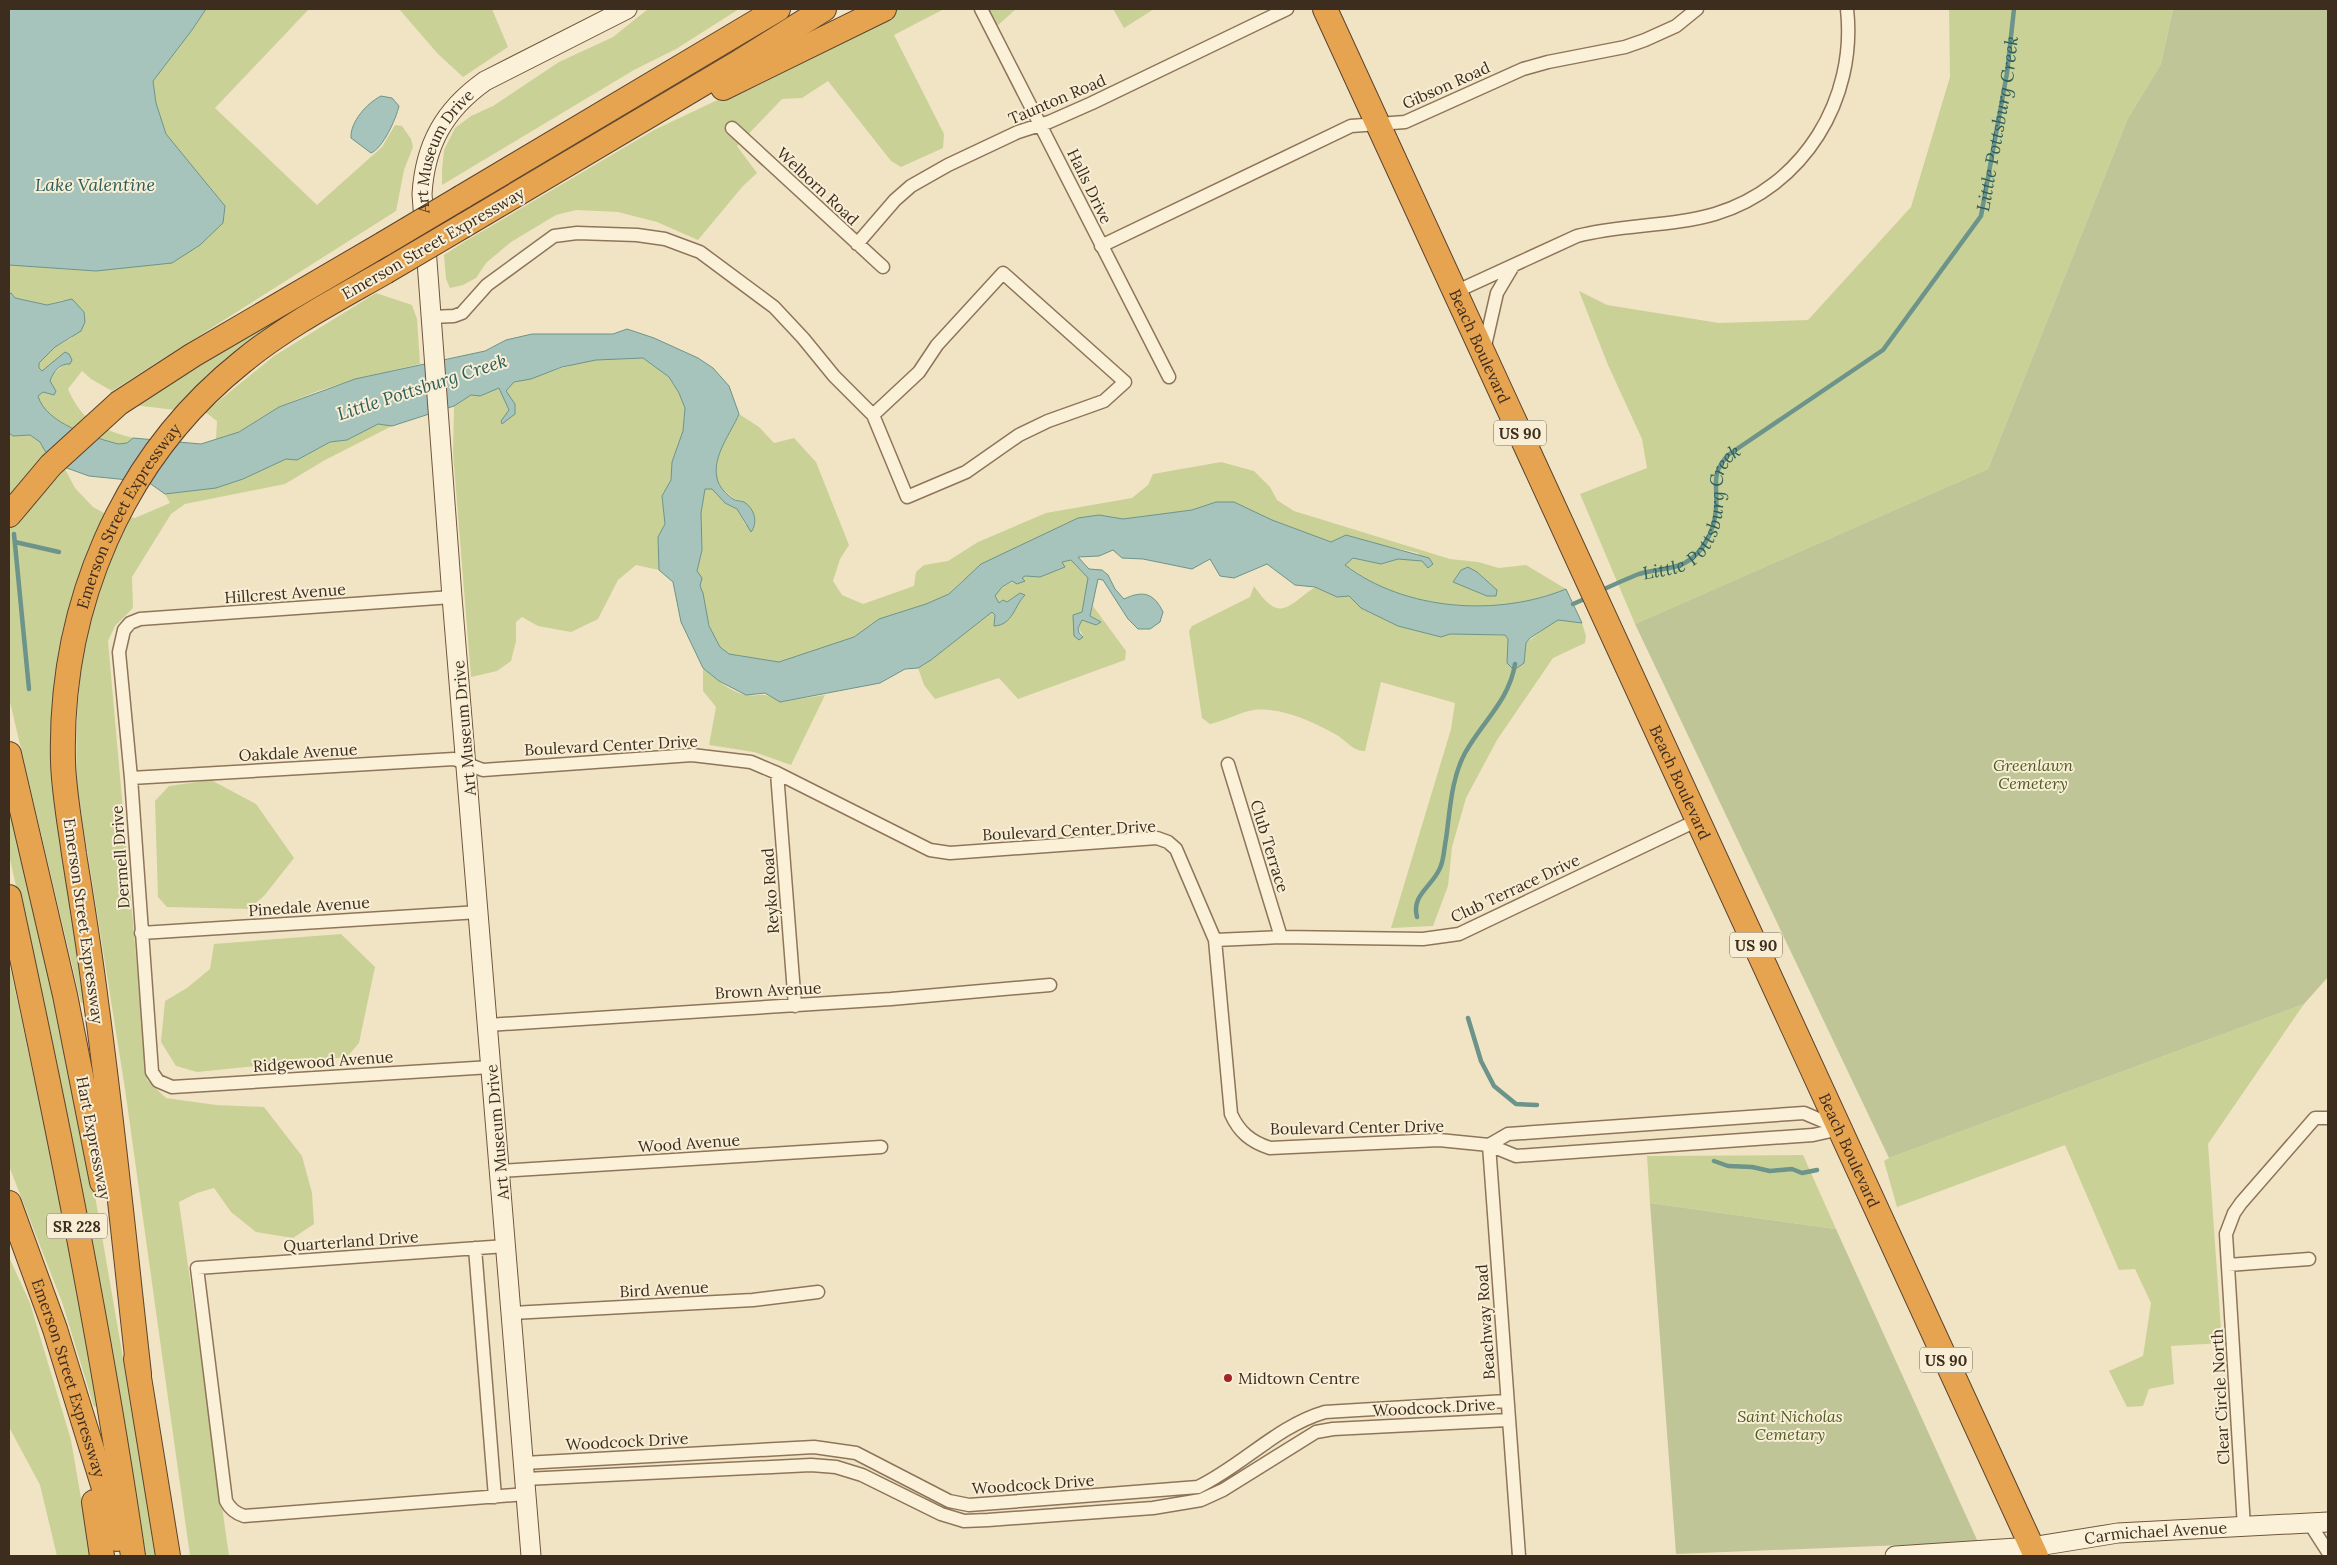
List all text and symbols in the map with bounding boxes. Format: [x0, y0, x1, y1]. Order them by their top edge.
water label: Little Pottsburg Creek [1971, 35, 2022, 213]
street label: Gibson Road [1399, 57, 1493, 113]
street label: Taunton Road [1005, 69, 1109, 128]
street label: Art Museum Drive [412, 84, 478, 215]
street label: Welborn Road [773, 143, 864, 229]
street label: Halls Drive [1063, 145, 1117, 227]
water label: Lake Valentine [35, 173, 155, 196]
street label: Emerson Street Expressway [338, 182, 528, 304]
street label: Beach Boulevard [1445, 286, 1515, 407]
water label: Little Pottsburg Creek [334, 349, 510, 425]
street label: Emerson Street Expressway [72, 419, 185, 611]
road number: US 90 [1494, 420, 1546, 446]
water label: Little Pottsburg Creek [1640, 439, 1744, 584]
street label: Hillcrest Avenue [224, 579, 347, 607]
street label: Art Museum Drive [448, 659, 480, 798]
street label: Beach Boulevard [1645, 722, 1715, 843]
street label: Boulevard Center Drive [524, 730, 699, 760]
street label: Oakdale Avenue [238, 739, 358, 765]
park label: Greenlawn Cemetery [1993, 755, 2073, 793]
street label: Club Terrace [1246, 797, 1294, 895]
street label: Dermell Drive [106, 804, 134, 909]
street label: Boulevard Center Drive [982, 815, 1157, 845]
street label: Emerson Street Expressway [60, 817, 108, 1026]
street label: Reyko Road [757, 847, 783, 935]
street label: Club Terrace Drive [1447, 849, 1583, 927]
street label: Pinedale Avenue [248, 892, 371, 920]
road number: US 90 [1730, 932, 1782, 958]
street label: Brown Avenue [714, 977, 822, 1003]
street label: Ridgewood Avenue [252, 1046, 394, 1076]
street label: Art Museum Drive [481, 1063, 513, 1202]
street label: Hart Expressway [72, 1074, 116, 1202]
street label: Beach Boulevard [1815, 1090, 1885, 1211]
street label: Boulevard Center Drive [1270, 1115, 1444, 1139]
street label: Wood Avenue [637, 1129, 741, 1157]
road number: SR 228 [47, 1214, 107, 1238]
street label: Quarterland Drive [283, 1226, 420, 1256]
street label: Beachway Road [1471, 1263, 1499, 1380]
street label: Emerson Street Expressway [27, 1276, 110, 1480]
street label: Bird Avenue [619, 1277, 709, 1301]
street label: Clear Circle North [2206, 1328, 2234, 1465]
road number: US 90 [1920, 1348, 1972, 1372]
place label: Midtown Centre [1238, 1368, 1360, 1388]
marker: Midtown Centre [1222, 1372, 1234, 1384]
street label: Woodcock Drive [1372, 1394, 1496, 1420]
park label: Saint Nicholas Cemetary [1737, 1406, 1843, 1444]
street label: Woodcock Drive [565, 1428, 689, 1454]
street label: Woodcock Drive [971, 1470, 1095, 1498]
street label: Carmichael Avenue [2083, 1517, 2228, 1548]

